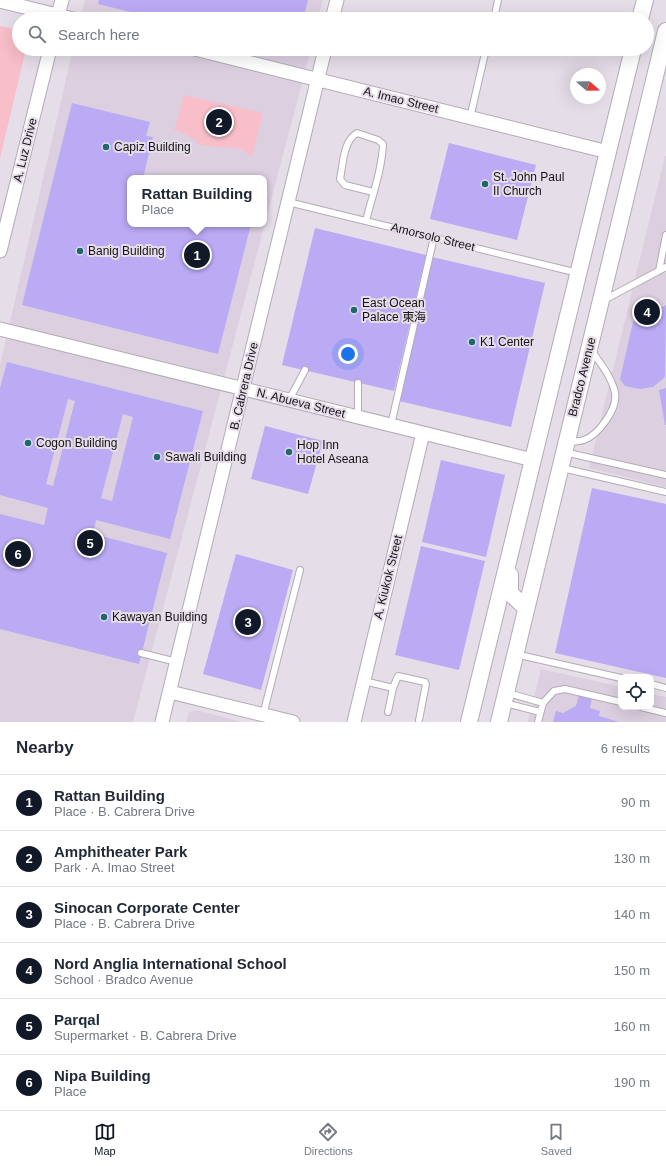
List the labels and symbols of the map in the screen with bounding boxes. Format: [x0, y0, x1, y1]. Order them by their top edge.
north arrow [570, 68, 606, 104]
street label: A. Imao Street [362, 84, 441, 116]
pin: 2 [206, 107, 232, 137]
street label: A. Luz Drive [10, 116, 40, 183]
place label: Capiz Building [114, 140, 191, 154]
marker: Capiz Building [101, 142, 111, 152]
place label: St. John Paul II Church [493, 170, 564, 198]
marker: St. John Paul II Church [480, 179, 490, 189]
street label: Amorsolo Street [390, 220, 477, 254]
pin: 1 [184, 240, 210, 270]
place label: Banig Building [88, 244, 165, 258]
marker: Banig Building [75, 246, 85, 256]
place label: East Ocean Palace 東海 [362, 296, 426, 324]
pin: 4 [634, 297, 660, 327]
marker: East Ocean Palace 東海 [349, 305, 359, 315]
place label: K1 Center [480, 335, 534, 349]
street label: Bradco Avenue [565, 336, 599, 418]
marker: K1 Center [467, 337, 477, 347]
street label: B. Cabrera Drive [227, 341, 261, 431]
your location [338, 344, 358, 364]
street label: N. Abueva Street [255, 385, 347, 421]
place label: Cogon Building [36, 436, 117, 450]
marker: Cogon Building [23, 438, 33, 448]
place label: Hop Inn Hotel Aseana [297, 438, 369, 466]
marker: Hop Inn Hotel Aseana [284, 447, 294, 457]
place label: Sawali Building [165, 450, 246, 464]
marker: Sawali Building [152, 452, 162, 462]
pin: 5 [77, 528, 103, 558]
street label: A. Kiukok Street [371, 533, 405, 620]
pin: 6 [5, 539, 31, 569]
pin: 3 [235, 607, 261, 637]
place label: Kawayan Building [112, 610, 207, 624]
marker: Kawayan Building [99, 612, 109, 622]

